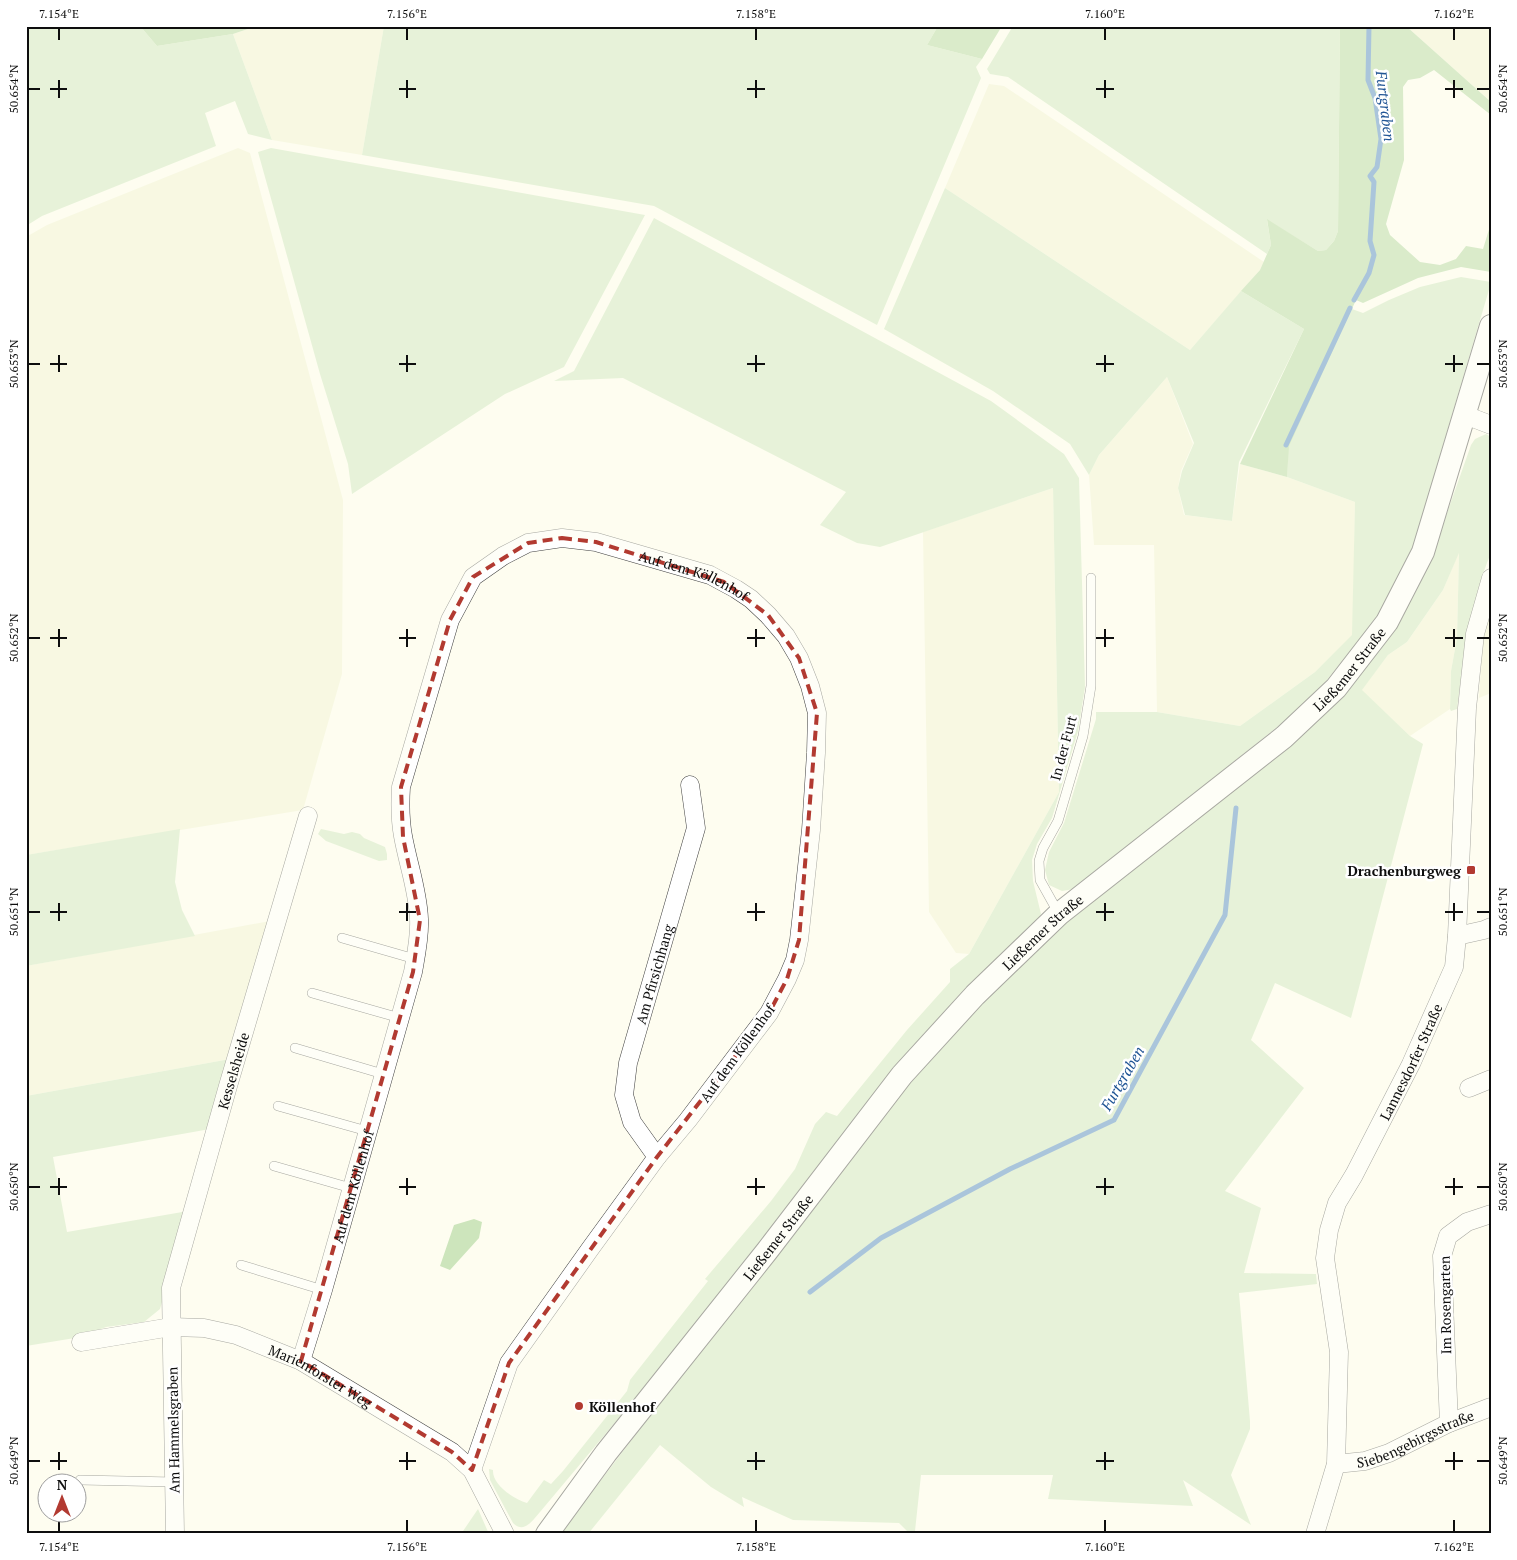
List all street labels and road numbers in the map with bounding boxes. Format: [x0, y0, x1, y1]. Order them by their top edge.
street label: Auf dem Köllenhof [637, 545, 754, 605]
street label: Ließemer Straße [1308, 623, 1389, 715]
street label: In der Furt [1045, 713, 1081, 783]
street label: Ließemer Straße [997, 889, 1087, 974]
street label: Am Pfirsichhang [630, 921, 677, 1026]
street label: Auf dem Köllenhof [695, 999, 780, 1106]
street label: Lannesdorfer Straße [1374, 1000, 1446, 1123]
street label: Kesselsheide [212, 1030, 253, 1111]
street label: Auf dem Köllenhof [327, 1126, 378, 1245]
street label: Ließemer Straße [738, 1190, 817, 1284]
street label: Im Rosengarten [1435, 1255, 1455, 1354]
street label: Marienforster Weg [266, 1340, 376, 1412]
street label: Am Hammelsgraben [162, 1366, 184, 1493]
street label: Siebengebirgsstraße [1356, 1405, 1476, 1471]

